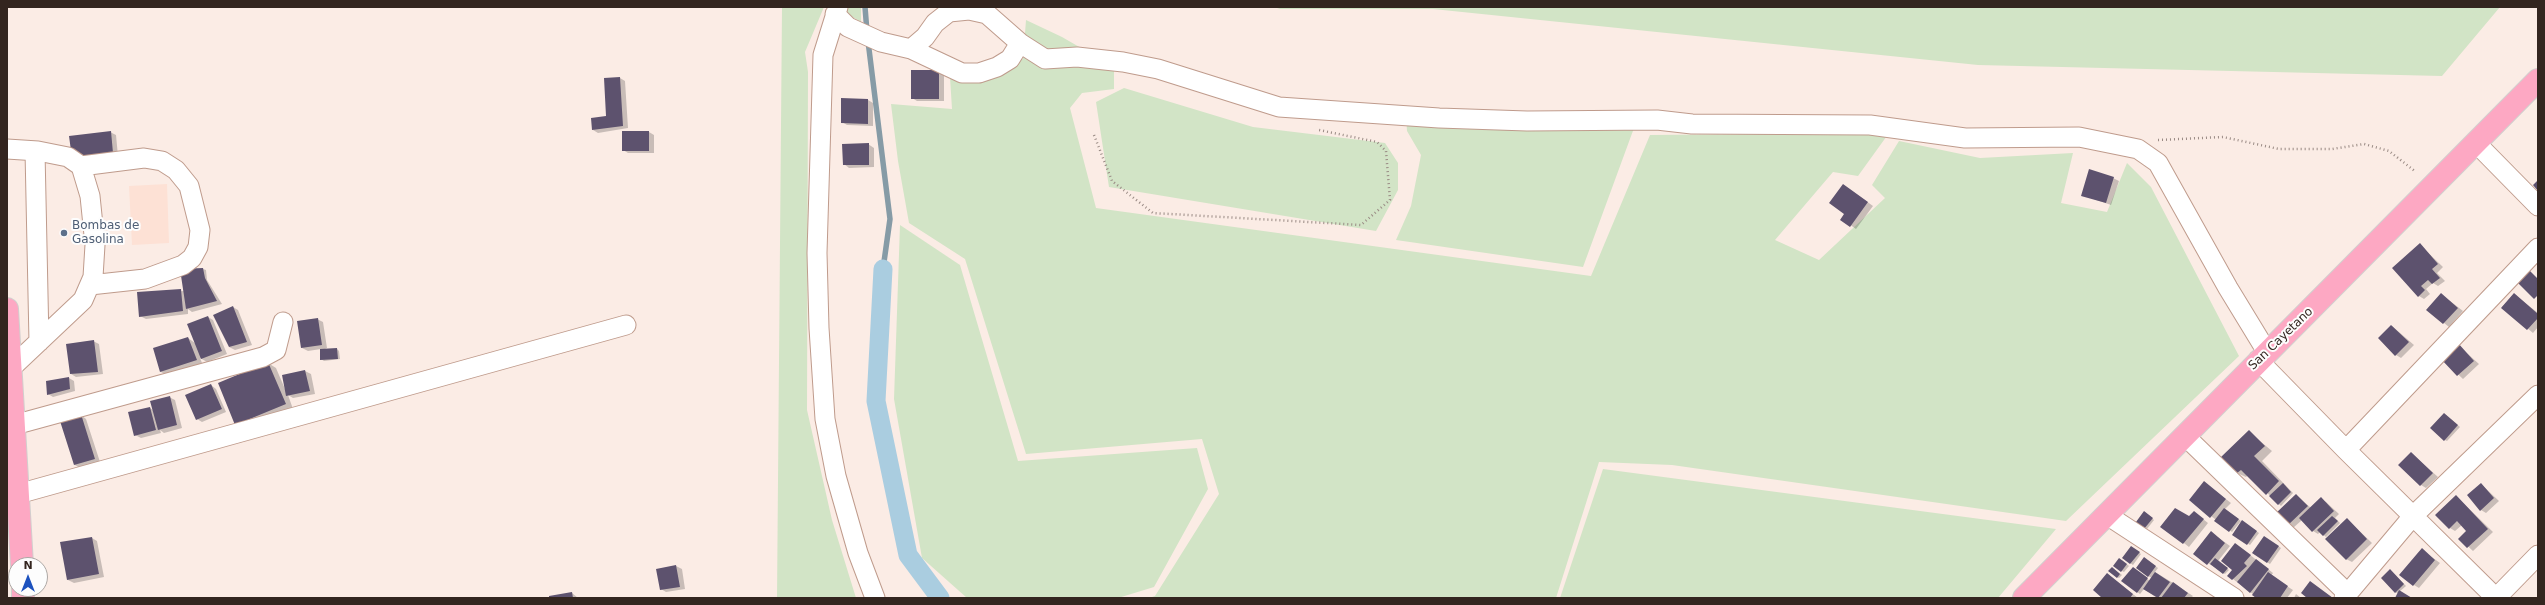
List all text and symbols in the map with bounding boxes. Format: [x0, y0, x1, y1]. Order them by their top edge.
place label: Bombas de Gasolina [72, 219, 139, 247]
marker: Bombas de Gasolina [59, 228, 69, 238]
street label: San Cayetano [2246, 305, 2316, 373]
north arrow [8, 557, 48, 597]
text: N [23, 559, 33, 572]

